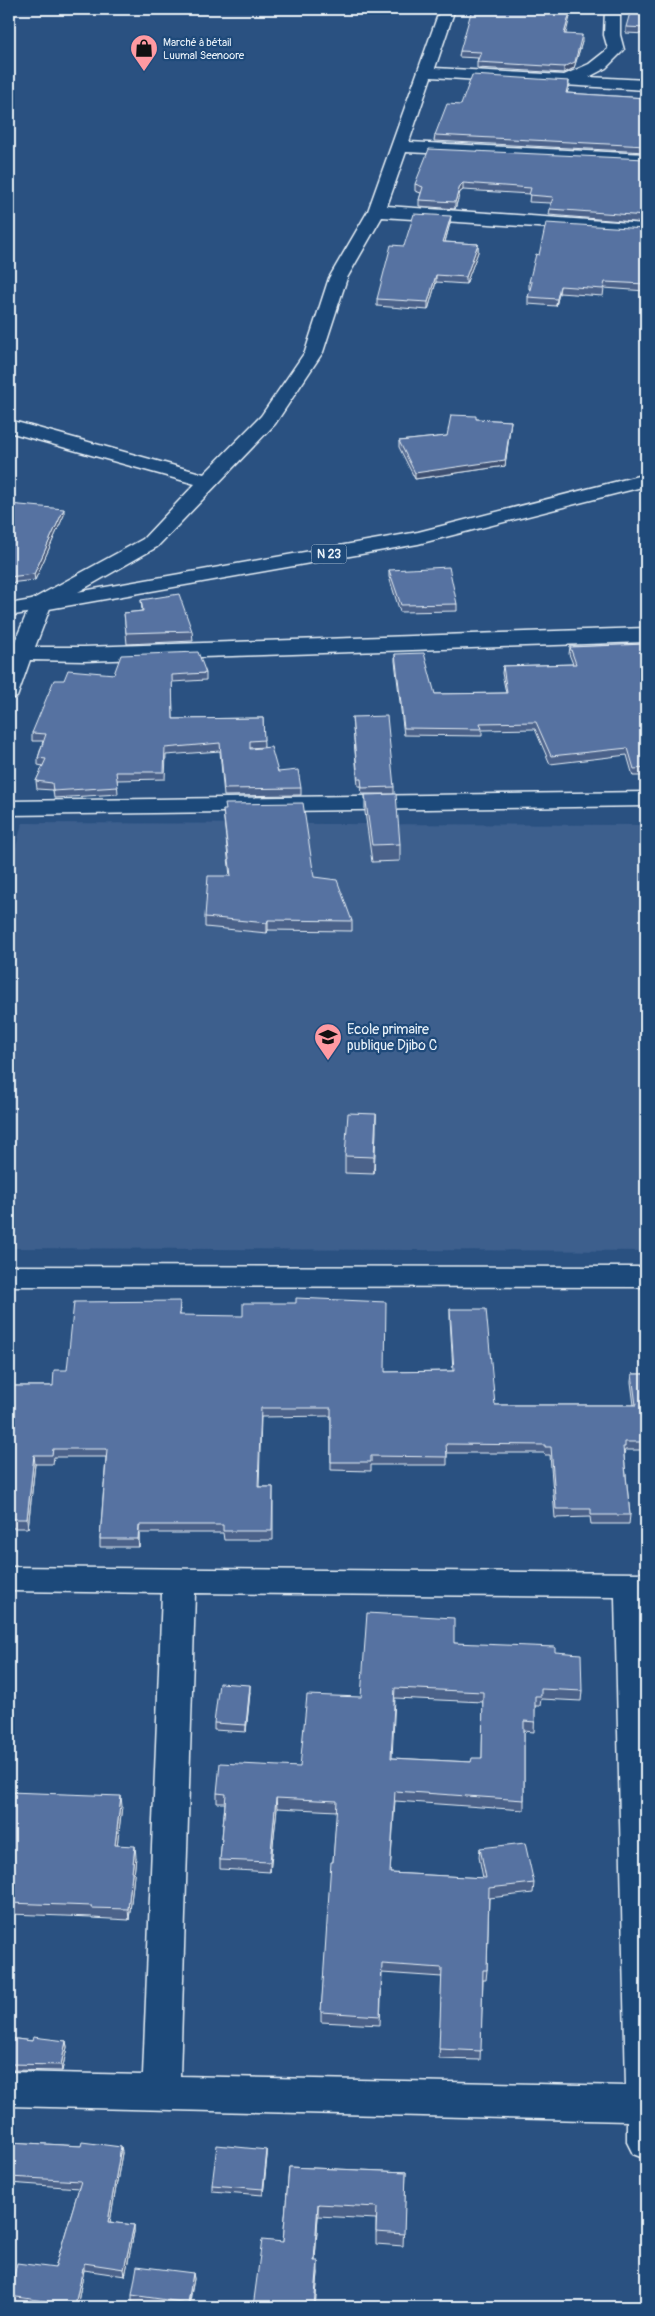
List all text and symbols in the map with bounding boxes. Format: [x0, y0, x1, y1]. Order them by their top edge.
shop icon: Marché à bétail Luumal Seenoore [129, 33, 159, 72]
place label: Marché à bétail Luumal Seenoore [163, 36, 245, 62]
road number: N 23 [312, 544, 346, 564]
place label: Ecole primaire publique Djibo C [347, 1021, 438, 1054]
school or university icon: Ecole primaire publique Djibo C [313, 1022, 343, 1061]

